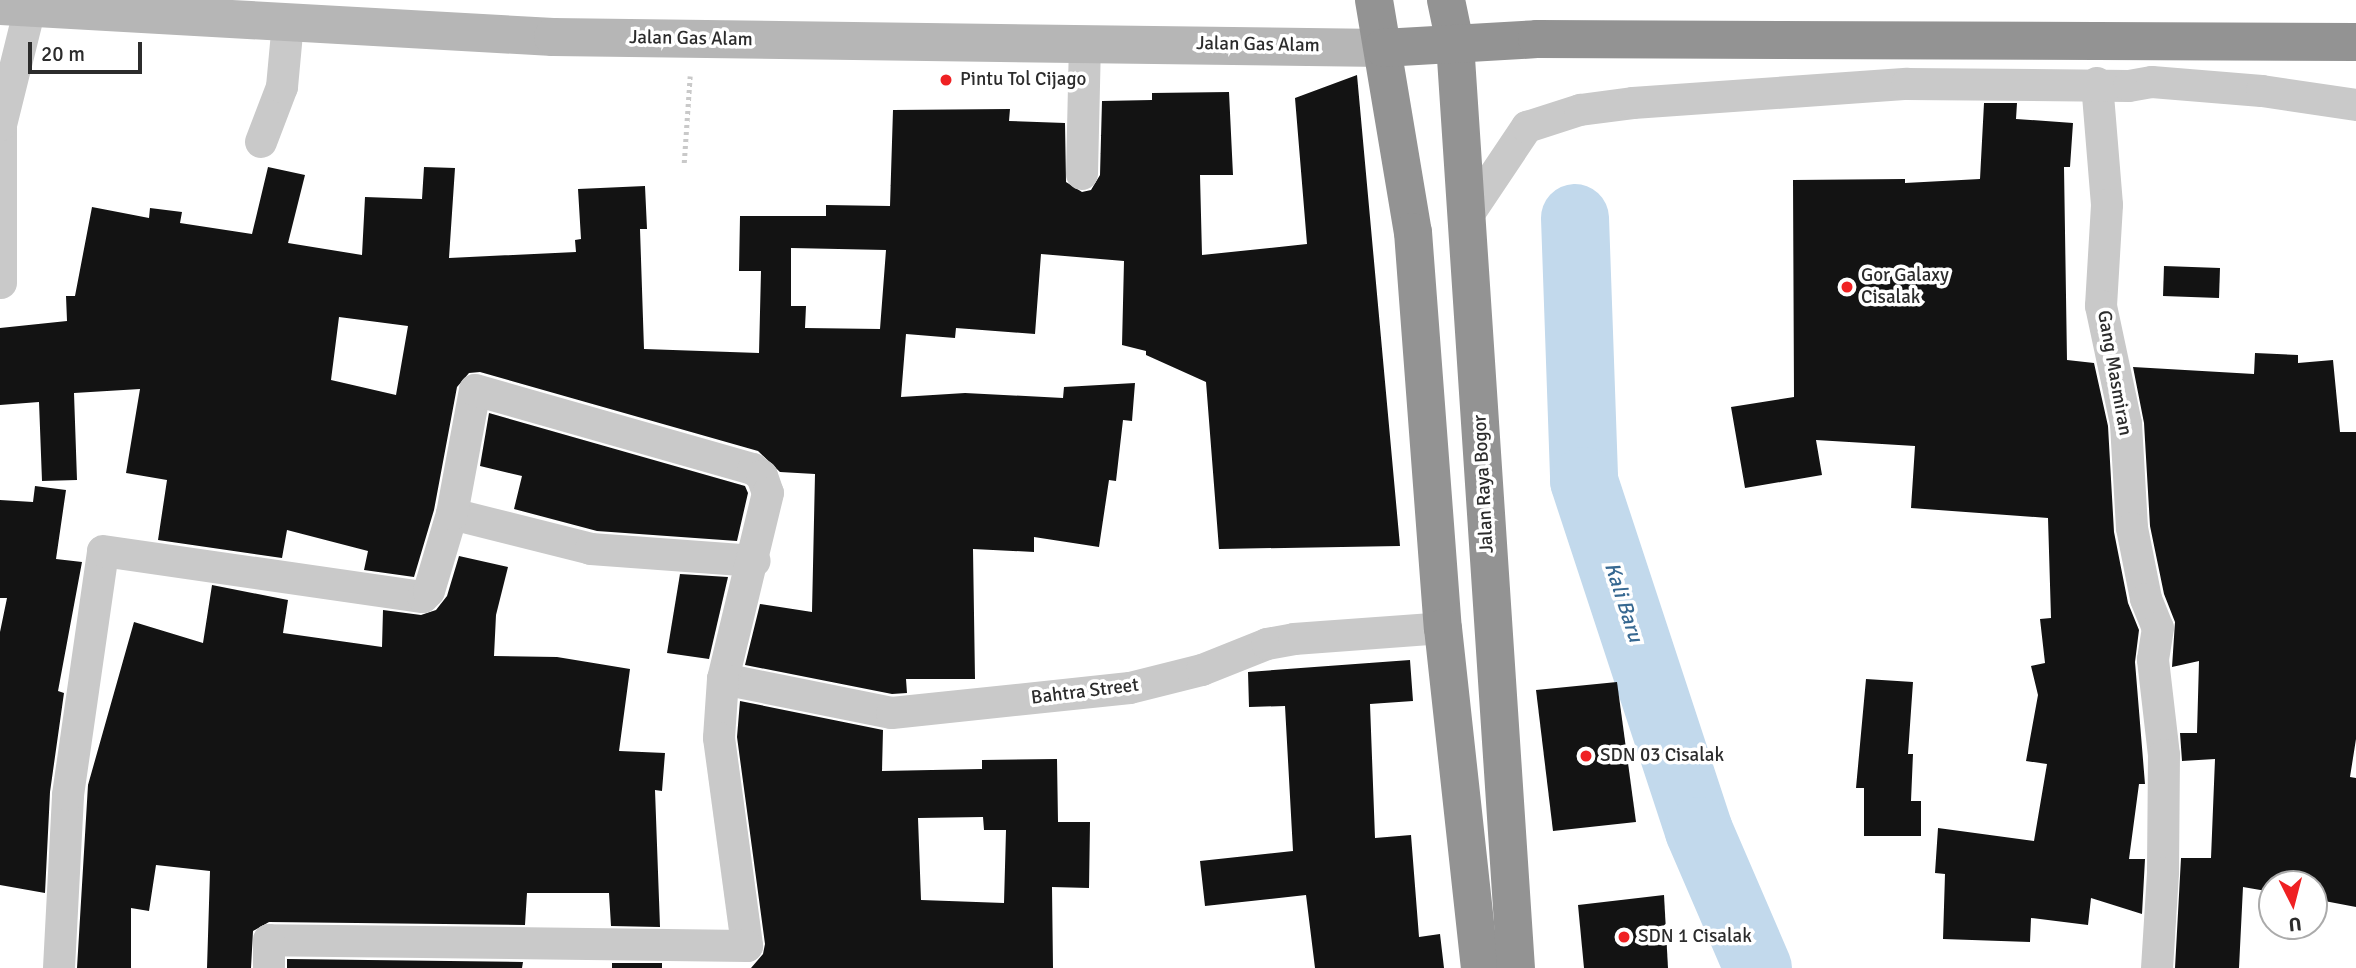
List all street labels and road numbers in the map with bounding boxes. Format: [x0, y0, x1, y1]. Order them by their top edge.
street label: Jalan Gas Alam [629, 27, 753, 51]
street label: Jalan Gas Alam [1196, 33, 1320, 57]
street label: Gang Masmiran [2092, 309, 2136, 437]
street label: Jalan Raya Bogor [1469, 414, 1499, 554]
street label: Bahtra Street [1030, 674, 1140, 710]

